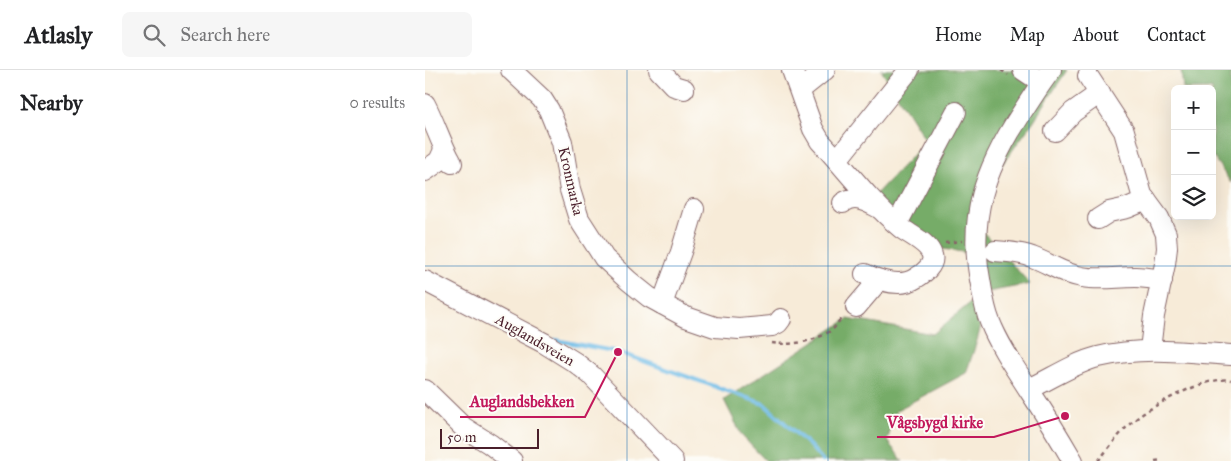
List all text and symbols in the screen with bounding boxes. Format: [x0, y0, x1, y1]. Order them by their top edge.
search box [122, 12, 472, 57]
text: Atlasly [25, 20, 92, 50]
icon: search [140, 21, 168, 49]
text: Search here [180, 23, 270, 46]
text: Home [935, 24, 982, 46]
text: Map [1010, 24, 1045, 46]
text: About [1073, 24, 1119, 46]
text: Contact [1147, 24, 1206, 46]
map controls [1171, 85, 1216, 220]
button: + [1171, 85, 1216, 130]
text: Nearby [20, 90, 83, 116]
text: 0 results [350, 93, 405, 112]
button: − [1171, 130, 1216, 175]
street label: Kronmarka [554, 145, 588, 218]
button: layers [1171, 175, 1216, 220]
street label: Auglandsveien [491, 310, 578, 370]
callout: Auglandsbekken [460, 386, 585, 417]
text: Auglandsbekken [469, 392, 575, 412]
callout: Vågsbygd kirke [877, 406, 994, 437]
text: Vågsbygd kirke [886, 413, 984, 433]
scale bar [440, 426, 539, 449]
text: 50 m [447, 429, 476, 446]

